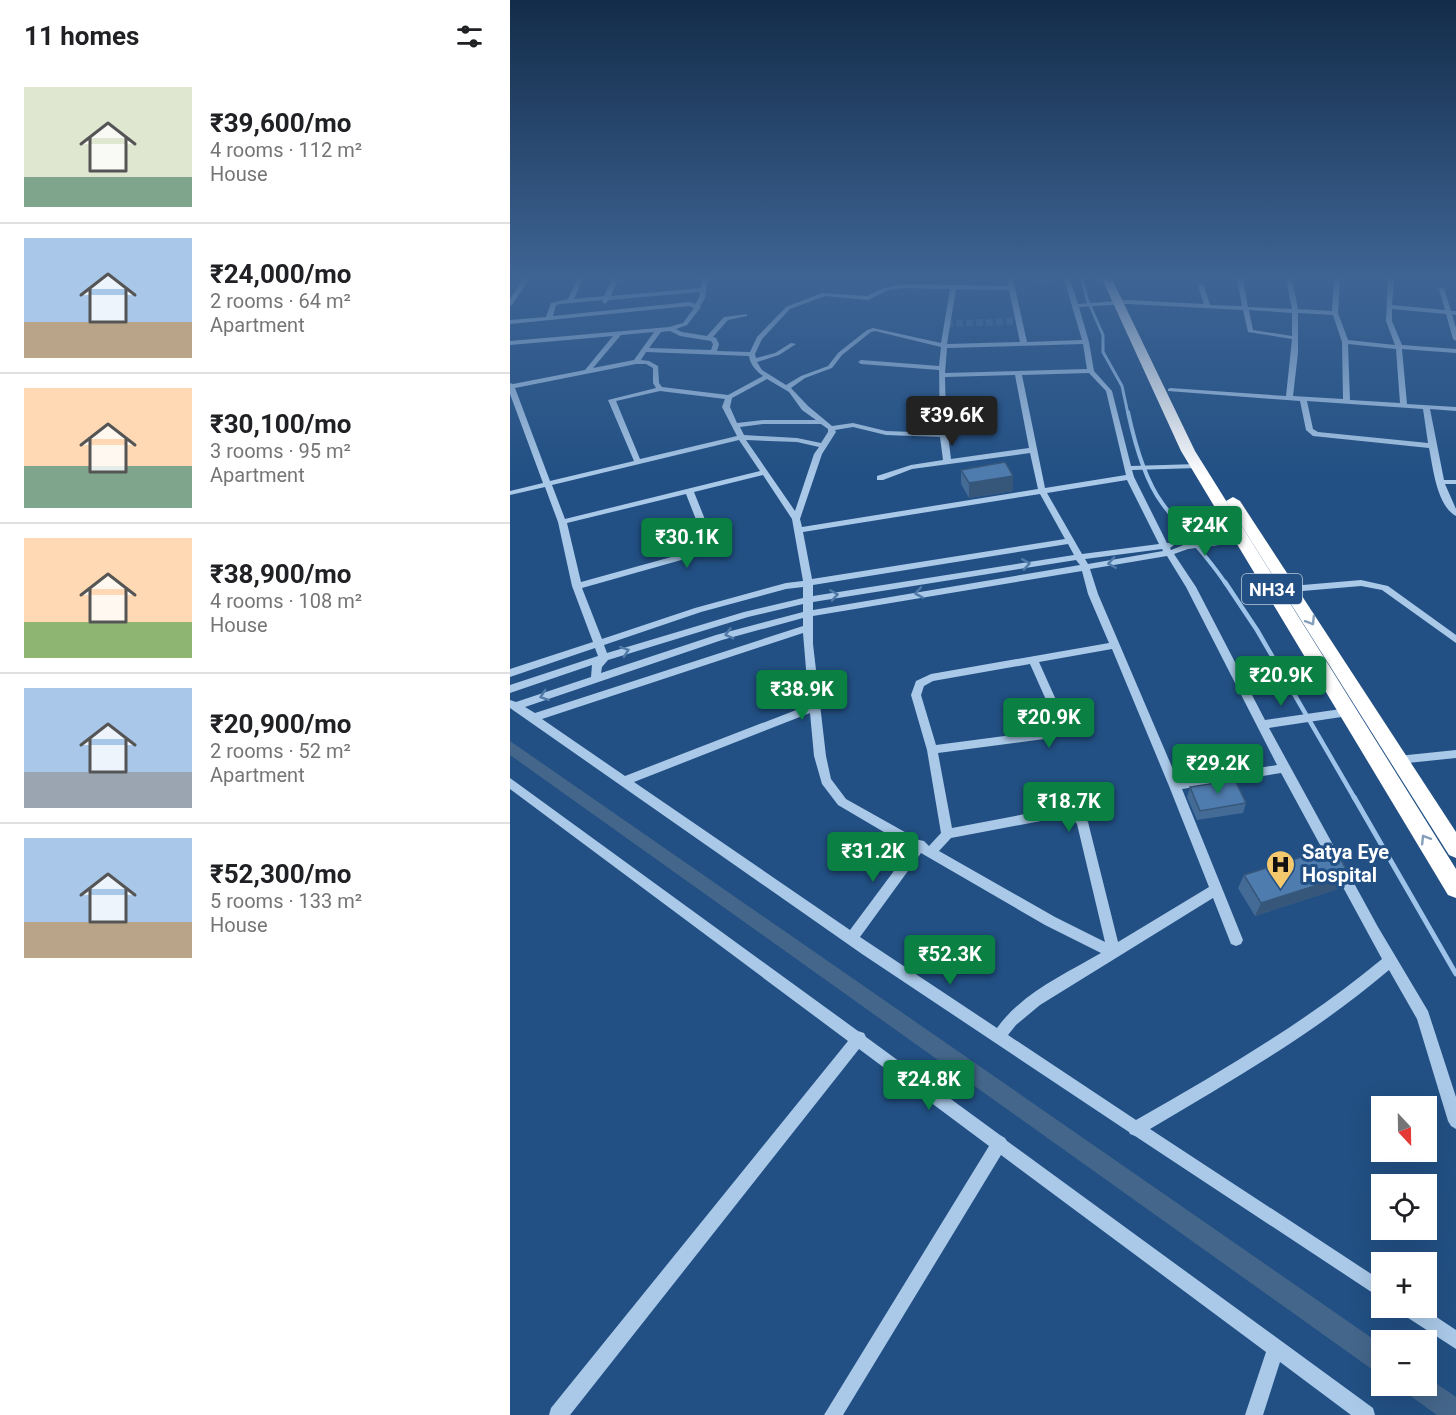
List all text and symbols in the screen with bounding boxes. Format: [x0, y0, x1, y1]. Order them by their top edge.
icon: filters [453, 20, 486, 53]
text: 11 homes [24, 21, 139, 51]
text: ₹39,600/mo [210, 108, 352, 138]
icon: home [72, 111, 144, 183]
text: 4 rooms · 112 m² [210, 138, 362, 162]
text: House [210, 162, 268, 186]
text: ₹24,000/mo [210, 259, 352, 289]
icon: home [72, 262, 144, 334]
text: 2 rooms · 64 m² [210, 289, 351, 313]
text: Apartment [210, 313, 305, 337]
pin: ₹39.6K [903, 396, 1001, 447]
text: ₹39.6K [920, 403, 984, 427]
text: ₹30,100/mo [210, 409, 352, 439]
icon: home [72, 412, 144, 484]
text: 3 rooms · 95 m² [210, 439, 351, 463]
text: Apartment [210, 463, 305, 487]
pin: ₹24K [1169, 506, 1241, 557]
text: ₹24K [1182, 513, 1228, 537]
pin: ₹30.1K [638, 518, 736, 569]
text: ₹30.1K [655, 525, 719, 549]
one-way arrow [1107, 556, 1117, 569]
one-way arrow [1021, 558, 1031, 571]
text: ₹38,900/mo [210, 559, 352, 589]
icon: home [72, 562, 144, 634]
road number: NH34 [1242, 574, 1302, 604]
one-way arrow [915, 587, 924, 599]
text: 4 rooms · 108 m² [210, 589, 362, 613]
one-way arrow [828, 589, 838, 602]
text: House [210, 613, 268, 637]
one-way arrow [1304, 614, 1315, 625]
one-way arrow [724, 627, 734, 640]
one-way arrow [619, 646, 630, 658]
pin: ₹20.9K [1232, 656, 1330, 707]
text: ₹20.9K [1249, 663, 1313, 687]
pin: ₹38.9K [753, 670, 851, 721]
text: ₹38.9K [770, 677, 834, 701]
one-way arrow [539, 688, 550, 701]
pin: ₹20.9K [1000, 698, 1098, 749]
text: ₹20.9K [1017, 705, 1081, 729]
text: ₹20,900/mo [210, 709, 352, 739]
icon: home [72, 712, 144, 784]
text: 2 rooms · 52 m² [210, 739, 351, 763]
pin: ₹29.2K [1169, 744, 1267, 795]
text: ₹29.2K [1186, 751, 1250, 775]
text: Apartment [210, 763, 305, 787]
pin: ₹18.7K [1020, 782, 1118, 833]
text: ₹18.7K [1037, 789, 1101, 813]
pin: ₹31.2K [824, 832, 922, 883]
one-way arrow [1421, 834, 1432, 845]
text: ₹31.2K [841, 839, 905, 863]
place label: Satya Eye Hospital [1302, 840, 1389, 887]
hospital icon: Satya Eye Hospital [1265, 848, 1297, 890]
text: ₹52,300/mo [210, 859, 352, 889]
icon: home [72, 862, 144, 934]
text: 5 rooms · 133 m² [210, 889, 362, 913]
text: House [210, 913, 268, 937]
pin: ₹52.3K [901, 935, 999, 986]
text: ₹52.3K [918, 942, 982, 966]
pin: ₹24.8K [880, 1060, 978, 1111]
text: ₹24.8K [897, 1067, 961, 1091]
north arrow [1371, 1096, 1437, 1162]
map controls [1371, 1096, 1437, 1396]
button: locate [1371, 1174, 1437, 1240]
button: + [1371, 1252, 1437, 1318]
button: − [1371, 1330, 1437, 1396]

